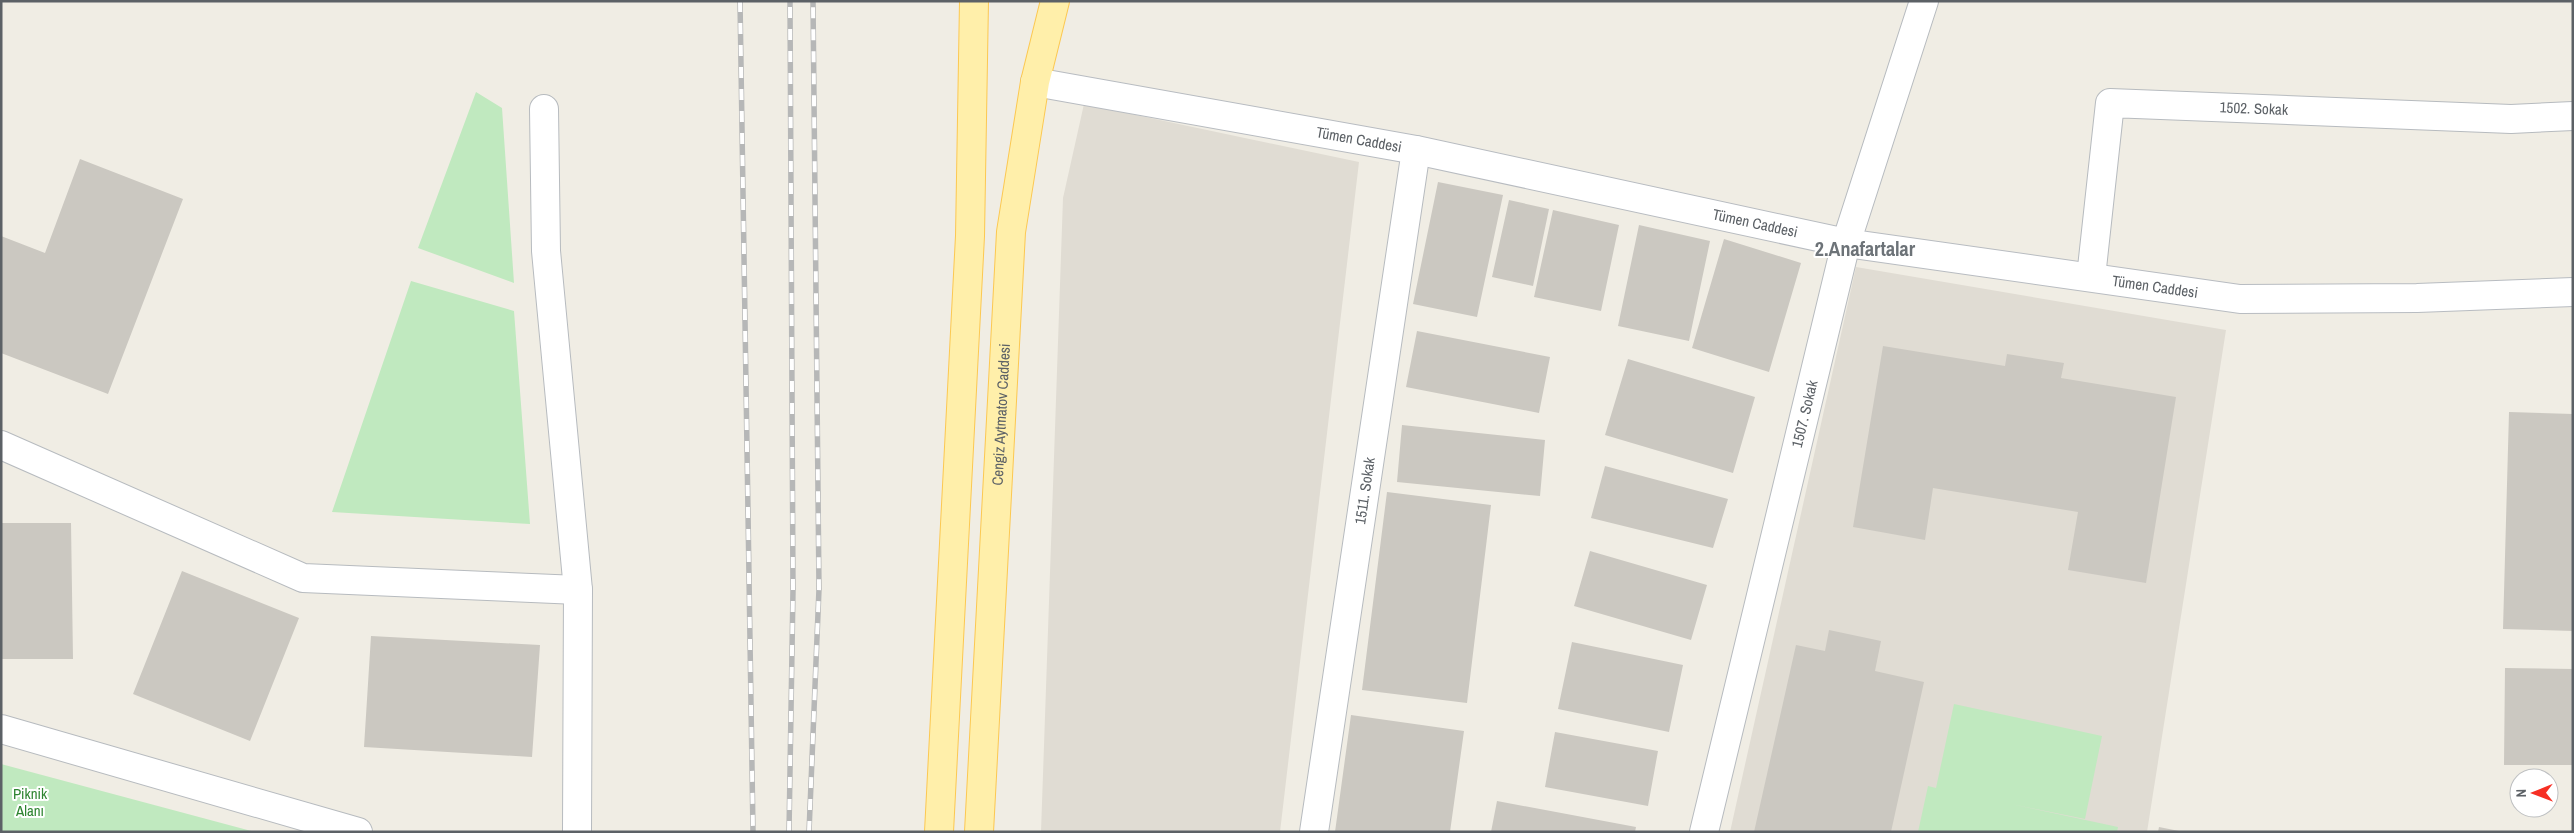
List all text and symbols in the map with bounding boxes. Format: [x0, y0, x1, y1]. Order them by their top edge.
street label: 1502. Sokak [2219, 96, 2289, 120]
street label: Tümen Caddesi [1315, 121, 1403, 157]
street label: Tümen Caddesi [1711, 203, 1800, 242]
district label: 2.Anafartalar [1815, 235, 1916, 262]
street label: Tümen Caddesi [2111, 270, 2199, 303]
street label: Cengiz Aytmatov Caddesi [986, 343, 1015, 486]
street label: 1507. Sokak [1786, 377, 1823, 450]
street label: 1511. Sokak [1349, 455, 1380, 526]
north arrow [2509, 768, 2559, 818]
park label: Piknik Alanı [13, 783, 48, 821]
text: N [2512, 789, 2530, 798]

